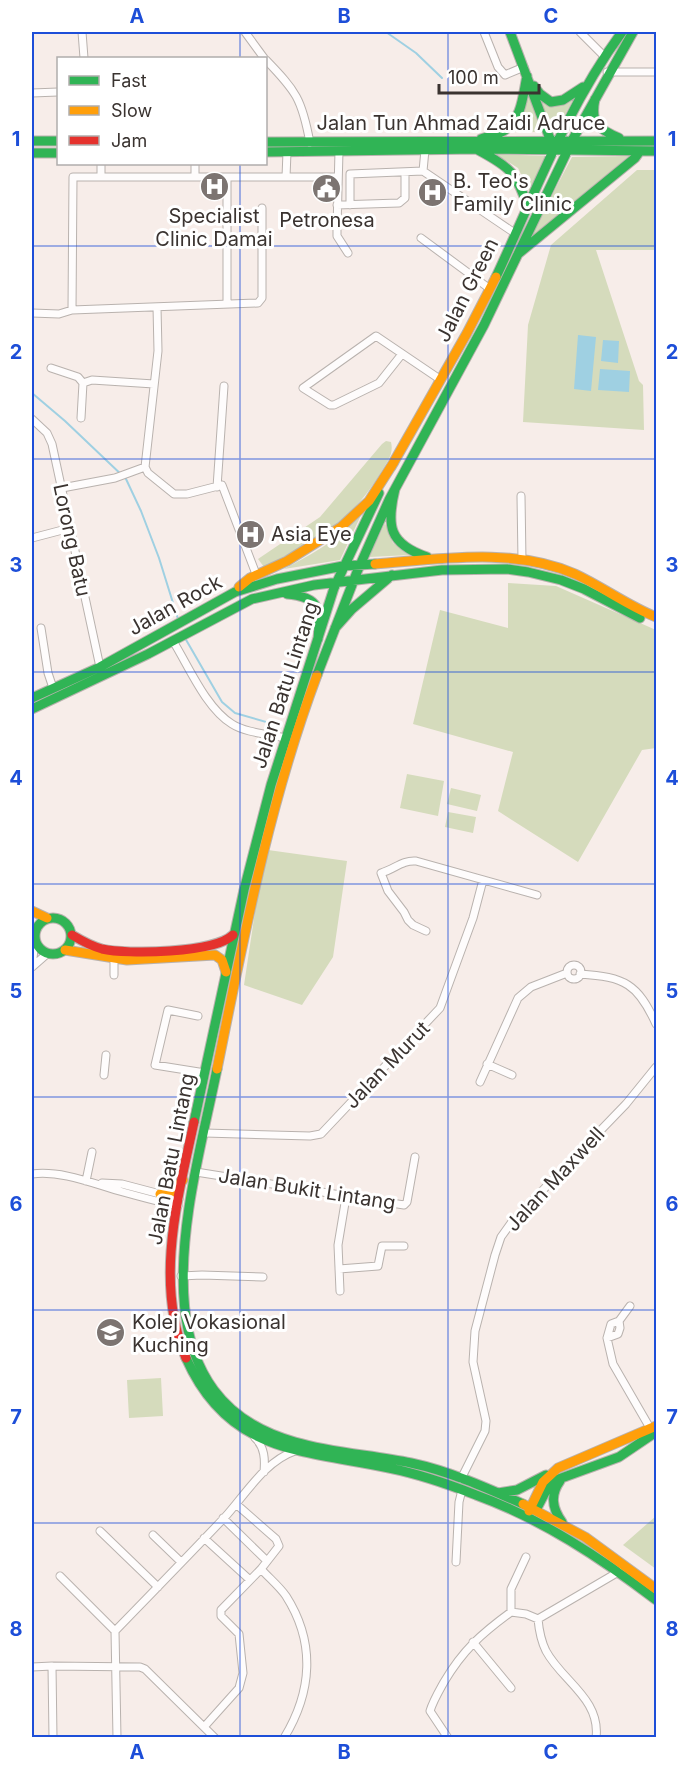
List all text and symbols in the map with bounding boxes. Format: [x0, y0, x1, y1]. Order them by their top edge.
text: A [130, 4, 145, 28]
text: B [337, 4, 351, 28]
text: C [544, 4, 558, 28]
legend [57, 57, 267, 165]
scale bar [439, 57, 540, 95]
text: 100 m [448, 67, 499, 88]
text: Fast [111, 70, 147, 91]
text: Slow [111, 100, 152, 121]
street label: Jalan Tun Ahmad Zaidi Adruce [317, 111, 605, 135]
text: 1 [12, 127, 20, 151]
text: 1 [668, 127, 676, 151]
text: Jam [111, 130, 147, 151]
place label: B. Teo's Family Clinic [453, 169, 572, 216]
hospital icon: Specialist Clinic Damai [198, 170, 230, 202]
public building icon: Petronesa [311, 173, 343, 205]
hospital icon: B. Teo's Family Clinic [416, 177, 448, 209]
place label: Specialist Clinic Damai [155, 204, 273, 251]
place label: Petronesa [279, 208, 375, 232]
street label: Jalan Green [431, 234, 503, 346]
text: 2 [10, 340, 22, 364]
text: 2 [666, 340, 678, 364]
street label: Lorong Batu [48, 481, 96, 599]
hospital icon: Asia Eye [234, 518, 266, 550]
place label: Asia Eye [271, 522, 352, 546]
text: 3 [10, 553, 22, 577]
text: 3 [666, 553, 678, 577]
street label: Jalan Rock [124, 569, 226, 640]
street label: Jalan Batu Lintang [247, 598, 323, 772]
text: 4 [9, 766, 23, 790]
text: 4 [665, 766, 679, 790]
text: 5 [10, 979, 22, 1003]
text: 5 [666, 979, 678, 1003]
street label: Jalan Murut [339, 1016, 435, 1114]
street label: Jalan Batu Lintang [143, 1071, 199, 1247]
street label: Jalan Maxwell [501, 1122, 609, 1236]
street label: Jalan Bukit Lintang [217, 1163, 397, 1215]
text: 6 [10, 1192, 23, 1216]
text: 6 [666, 1192, 679, 1216]
place label: Kolej Vokasional Kuching [132, 1310, 286, 1357]
school or university icon: Kolej Vokasional Kuching [95, 1317, 127, 1349]
text: 7 [10, 1405, 22, 1429]
text: 7 [666, 1405, 678, 1429]
text: 8 [9, 1617, 23, 1641]
text: 8 [665, 1617, 679, 1641]
text: A [130, 1740, 145, 1764]
text: B [337, 1740, 351, 1764]
text: C [544, 1740, 558, 1764]

